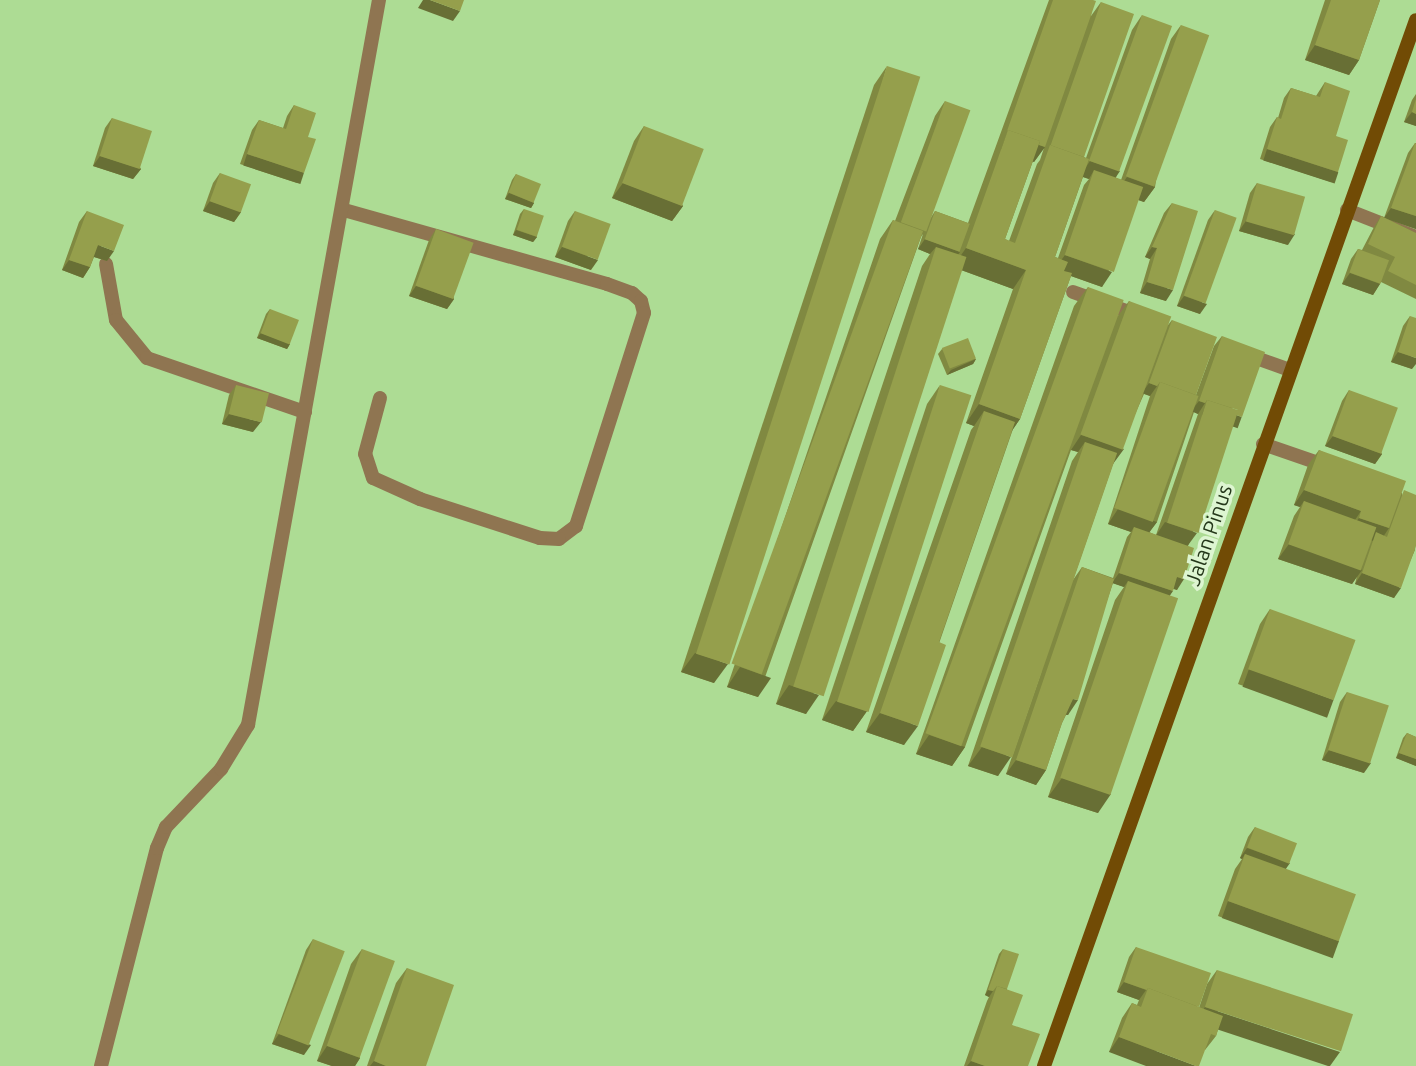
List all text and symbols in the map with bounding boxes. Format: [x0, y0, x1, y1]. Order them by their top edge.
street label: Jalan Pinus [1179, 481, 1237, 589]

